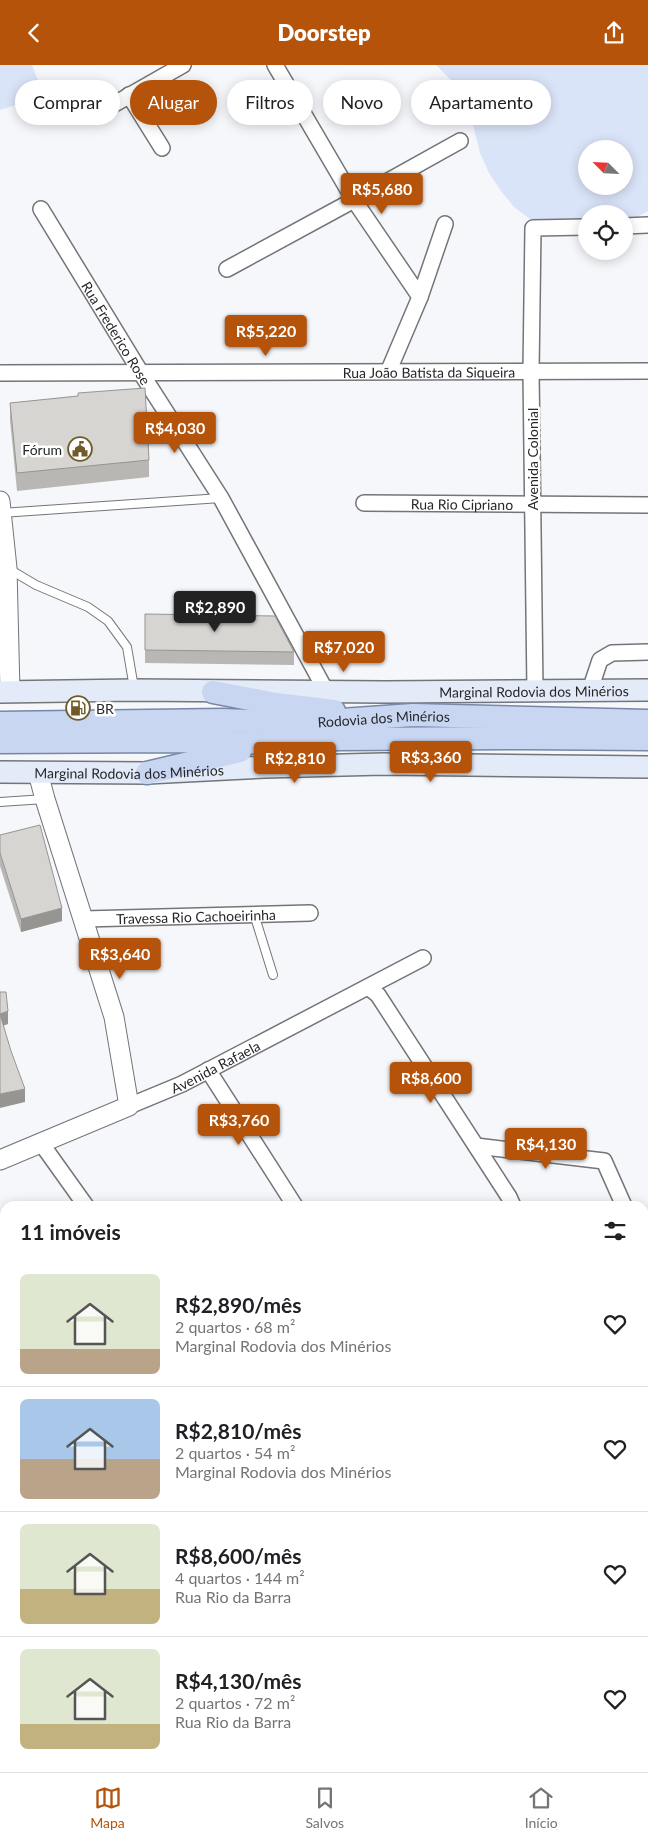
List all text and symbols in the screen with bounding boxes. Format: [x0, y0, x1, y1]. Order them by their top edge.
icon: back [20, 19, 48, 47]
text: Doorstep [277, 19, 371, 46]
icon: share [600, 19, 628, 47]
chip: Comprar [15, 80, 120, 125]
chip: Alugar [130, 80, 217, 125]
chip: Filtros [227, 80, 313, 125]
chip: Novo [323, 80, 401, 125]
chip: Apartamento [411, 80, 551, 125]
north arrow [578, 140, 632, 195]
map controls [578, 140, 633, 260]
pin: R$5,680 [336, 173, 428, 215]
text: R$5,680 [352, 179, 412, 198]
button: locate [578, 205, 633, 260]
street label: Rua Frederico Rose [79, 278, 155, 388]
pin: R$5,220 [220, 315, 312, 357]
text: R$5,220 [236, 321, 296, 340]
street label: Rua João Batista da Siqueira [343, 363, 515, 380]
street label: Avenida Colonial [524, 408, 541, 510]
pin: R$4,030 [129, 411, 221, 454]
text: R$4,030 [145, 418, 205, 437]
public building icon: Fórum [67, 436, 93, 462]
place label: Fórum [22, 441, 62, 458]
street label: Rua Rio Cipriano [411, 495, 513, 513]
pin: R$2,890 [169, 591, 261, 633]
text: R$2,890 [185, 597, 245, 616]
pin: R$7,020 [298, 631, 390, 673]
text: R$7,020 [314, 637, 374, 656]
street label: Marginal Rodovia dos Minérios [439, 682, 629, 700]
fuel station icon: BR [65, 695, 91, 721]
place label: BR [96, 700, 114, 717]
street label: Rodovia dos Minérios [317, 706, 450, 730]
pin: R$2,810 [249, 741, 341, 784]
pin: R$3,360 [385, 741, 477, 783]
text: R$3,360 [401, 747, 461, 766]
text: R$2,810 [265, 748, 325, 767]
street label: Marginal Rodovia dos Minérios [34, 761, 224, 782]
street label: Travessa Rio Cachoeirinha [116, 905, 276, 927]
pin: R$3,640 [74, 937, 166, 980]
text: R$3,640 [90, 944, 150, 963]
street label: Avenida Rafaela [168, 1036, 263, 1096]
pin: R$8,600 [385, 1061, 477, 1104]
text: R$8,600 [401, 1068, 461, 1087]
pin: R$3,760 [193, 1103, 285, 1146]
text: R$3,760 [209, 1110, 269, 1129]
pin: R$4,130 [500, 1127, 592, 1170]
text: R$4,130 [516, 1134, 576, 1153]
icon: filters [601, 1217, 629, 1245]
text: 11 imóveis [20, 1219, 121, 1244]
text: R$2,890/mês [175, 1292, 302, 1317]
icon: home [60, 1294, 120, 1354]
icon: heart [601, 1310, 629, 1338]
text: 2 quartos · 68 m² [175, 1317, 295, 1336]
text: Marginal Rodovia dos Minérios [175, 1336, 391, 1355]
text: R$2,810/mês [175, 1418, 302, 1443]
icon: home [60, 1419, 120, 1479]
icon: heart [601, 1435, 629, 1463]
text: 2 quartos · 54 m² [175, 1443, 295, 1462]
text: Marginal Rodovia dos Minérios [175, 1462, 391, 1481]
text: R$8,600/mês [175, 1543, 302, 1568]
icon: home [60, 1544, 120, 1604]
icon: heart [601, 1560, 629, 1588]
text: 4 quartos · 144 m² [175, 1568, 305, 1587]
text: Rua Rio da Barra [175, 1587, 291, 1606]
text: R$4,130/mês [175, 1668, 302, 1693]
icon: home [60, 1669, 120, 1729]
icon: heart [601, 1685, 629, 1713]
text: 2 quartos · 72 m² [175, 1693, 295, 1712]
text: Rua Rio da Barra [175, 1712, 291, 1731]
tab: Mapa [90, 1784, 125, 1831]
tab: Salvos [305, 1784, 344, 1831]
tab: Início [525, 1784, 558, 1831]

